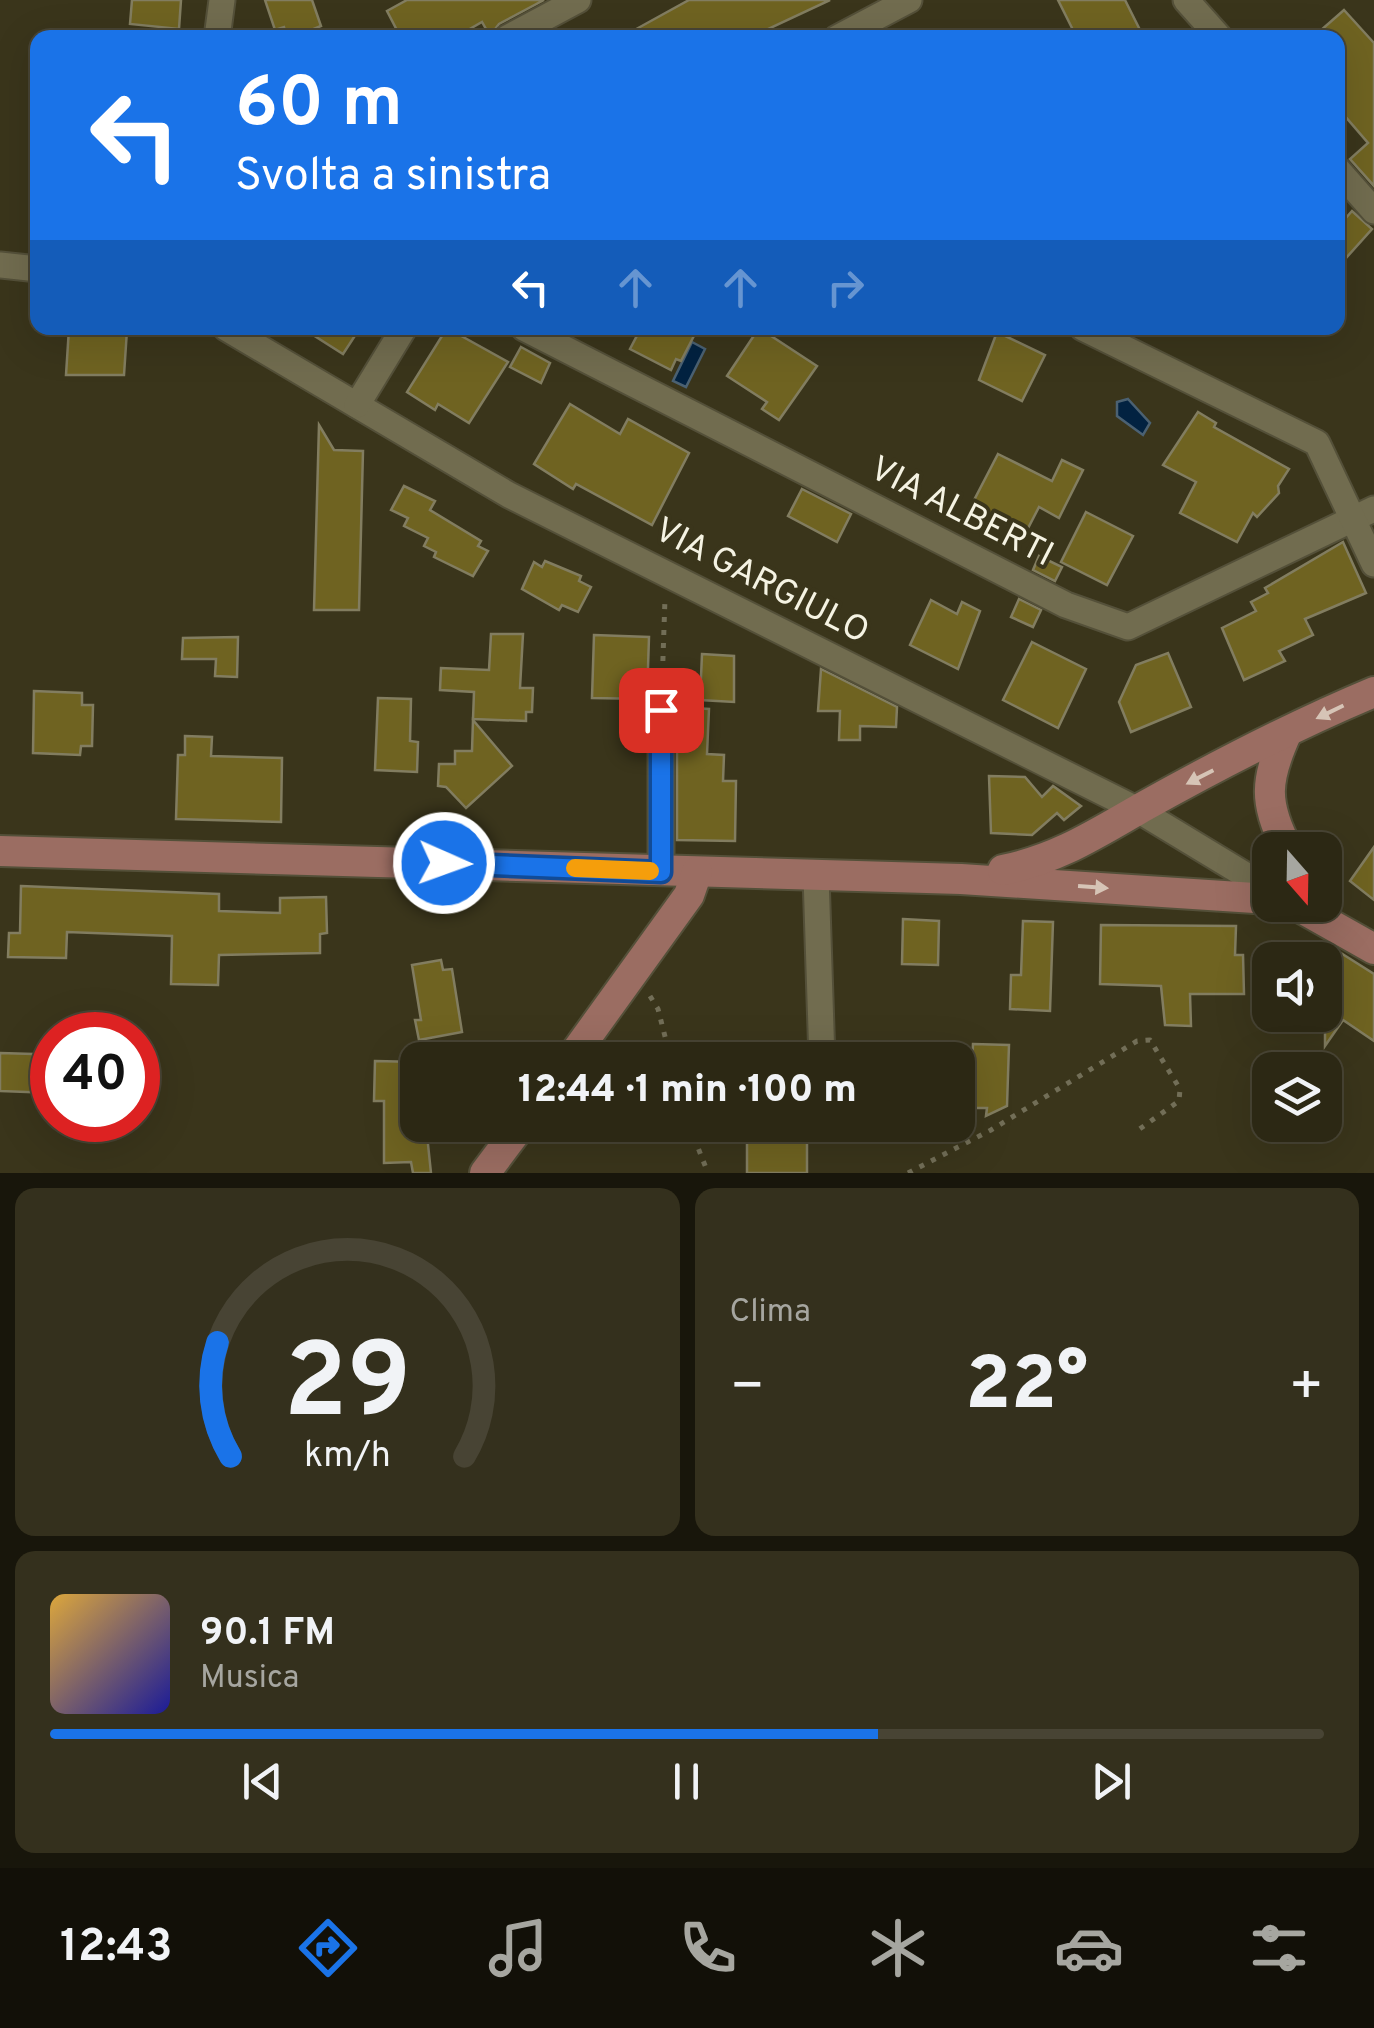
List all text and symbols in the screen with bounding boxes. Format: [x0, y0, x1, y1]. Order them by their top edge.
text: 60 m [235, 62, 403, 151]
icon: left [70, 70, 200, 200]
text: Svolta a sinistra [235, 149, 551, 206]
icon: left [503, 260, 558, 315]
icon: ahead [608, 260, 663, 315]
icon: ahead [713, 260, 768, 315]
icon: right [818, 260, 873, 315]
street label: VIA ALBERTI [862, 448, 1060, 578]
street label: VIA GARGIULO [646, 509, 876, 655]
pin [619, 668, 704, 753]
icon: arrive [634, 683, 689, 738]
one-way arrow [1315, 703, 1344, 720]
one-way arrow [1186, 768, 1215, 785]
position arrow [392, 811, 496, 915]
north arrow [1252, 832, 1342, 922]
map controls [1252, 832, 1342, 1142]
one-way arrow [1078, 879, 1110, 895]
button: sound [1252, 942, 1342, 1032]
speed limit sign: 40 [30, 1012, 160, 1142]
button: layers [1252, 1052, 1342, 1142]
text: 12:44 · 1 min · 100 m [518, 1067, 857, 1116]
text: Clima [730, 1293, 811, 1333]
text: 29 [283, 1322, 411, 1454]
text: 22° [965, 1341, 1088, 1436]
text: − [730, 1354, 765, 1424]
text: + [1289, 1354, 1324, 1424]
text: km/h [304, 1434, 391, 1480]
text: 90.1 FM [200, 1610, 335, 1659]
text: Musica [200, 1659, 299, 1699]
icon: previous [235, 1754, 290, 1809]
icon: pause [659, 1754, 714, 1809]
icon: next [1084, 1754, 1139, 1809]
icon: directions [293, 1913, 363, 1983]
icon: music [483, 1913, 553, 1983]
icon: phone [673, 1913, 743, 1983]
icon: climate [863, 1913, 933, 1983]
icon: car [1054, 1913, 1124, 1983]
icon: filters [1244, 1913, 1314, 1983]
text: 12:43 [60, 1920, 172, 1977]

